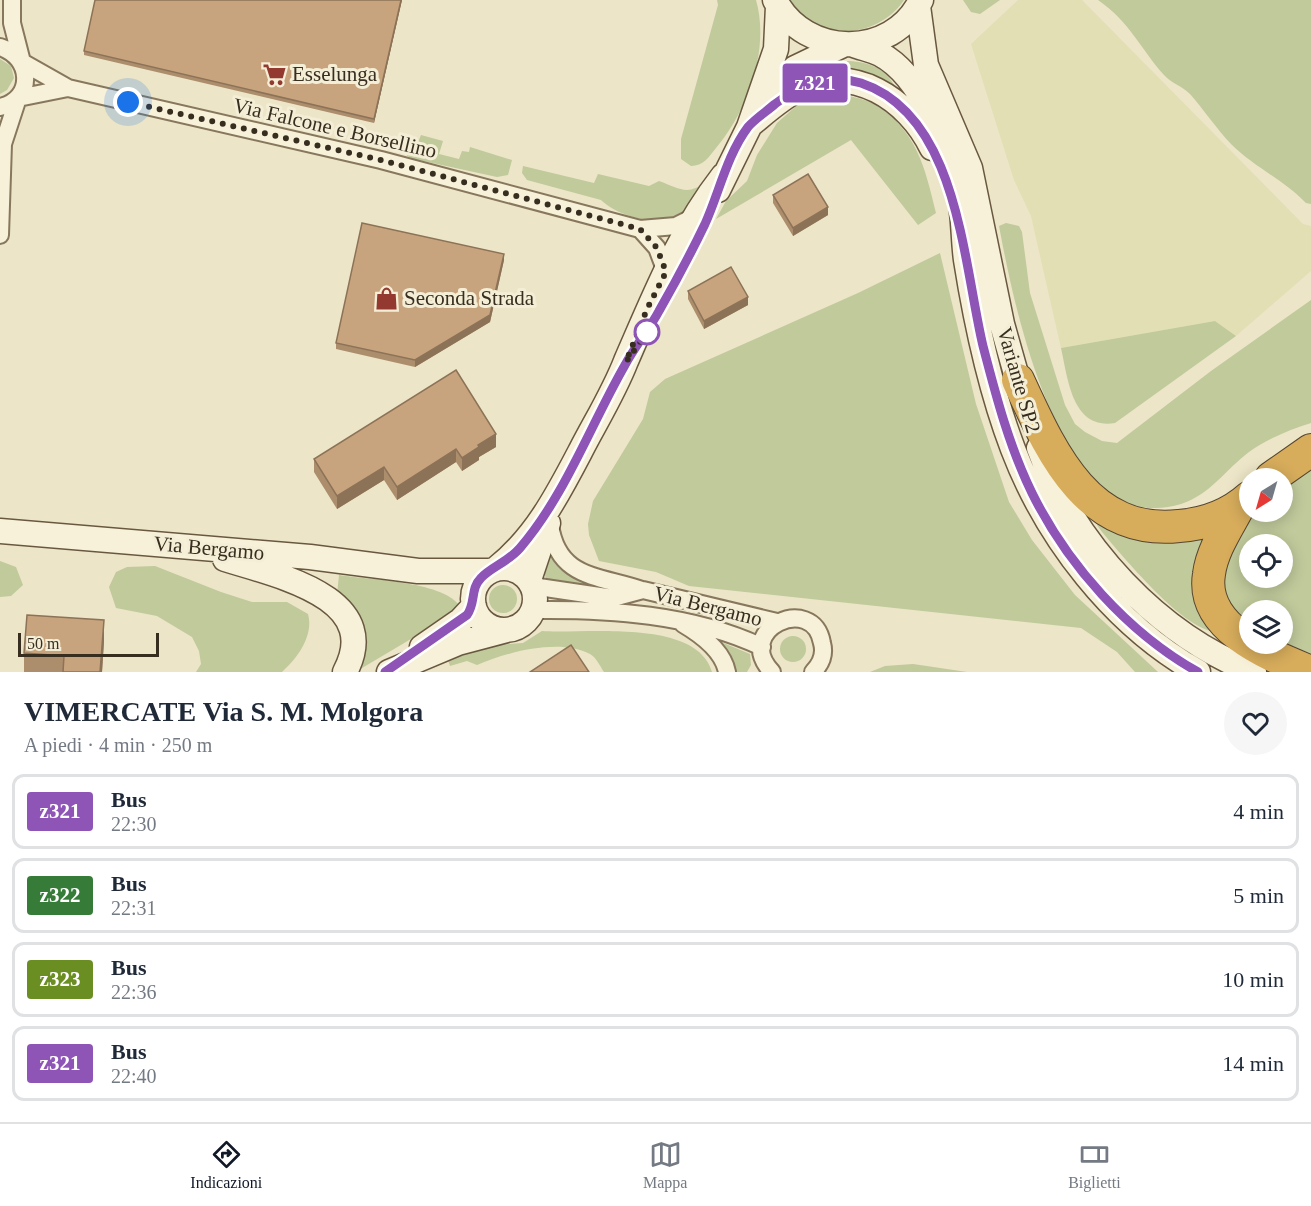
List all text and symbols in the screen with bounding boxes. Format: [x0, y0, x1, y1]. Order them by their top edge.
supermarket icon: Esselunga [261, 61, 287, 87]
place label: Esselunga [292, 62, 378, 86]
line badge: z321 [773, 64, 857, 103]
text: z321 [795, 71, 835, 95]
your location [113, 87, 143, 117]
street label: Via Falcone e Borsellino [231, 93, 439, 163]
shop icon: Seconda Strada [373, 285, 399, 311]
place label: Seconda Strada [404, 286, 535, 310]
unlabelled marker [634, 319, 660, 345]
street label: Variante SP2 [992, 324, 1046, 436]
north arrow [1239, 468, 1293, 522]
map controls [1239, 468, 1293, 654]
street label: Via Bergamo [153, 531, 265, 565]
button: locate [1239, 534, 1293, 588]
street label: Via Bergamo [651, 581, 765, 631]
button: layers [1239, 600, 1293, 654]
scale bar [18, 630, 159, 658]
text: 50 m [27, 635, 59, 652]
button: heart [1224, 692, 1287, 755]
text: VIMERCATE Via S. M. Molgora [24, 696, 423, 727]
text: A piedi · 4 min · 250 m [24, 734, 212, 756]
text: Bus [111, 787, 146, 812]
text: z321 [40, 799, 80, 823]
text: 4 min [1233, 799, 1284, 824]
text: 22:30 [111, 813, 157, 835]
text: Bus [111, 871, 146, 896]
text: z322 [40, 883, 80, 907]
text: 5 min [1233, 883, 1284, 908]
text: 22:31 [111, 897, 157, 919]
text: Bus [111, 955, 146, 980]
text: z323 [40, 967, 80, 991]
text: 10 min [1222, 967, 1284, 992]
text: 22:36 [111, 981, 157, 1003]
text: Bus [111, 1039, 146, 1064]
text: z321 [40, 1051, 80, 1075]
text: 14 min [1222, 1051, 1284, 1076]
text: 22:40 [111, 1065, 157, 1087]
tab: Indicazioni [190, 1138, 262, 1192]
tab: Mappa [643, 1138, 687, 1192]
tab: Biglietti [1068, 1138, 1121, 1192]

